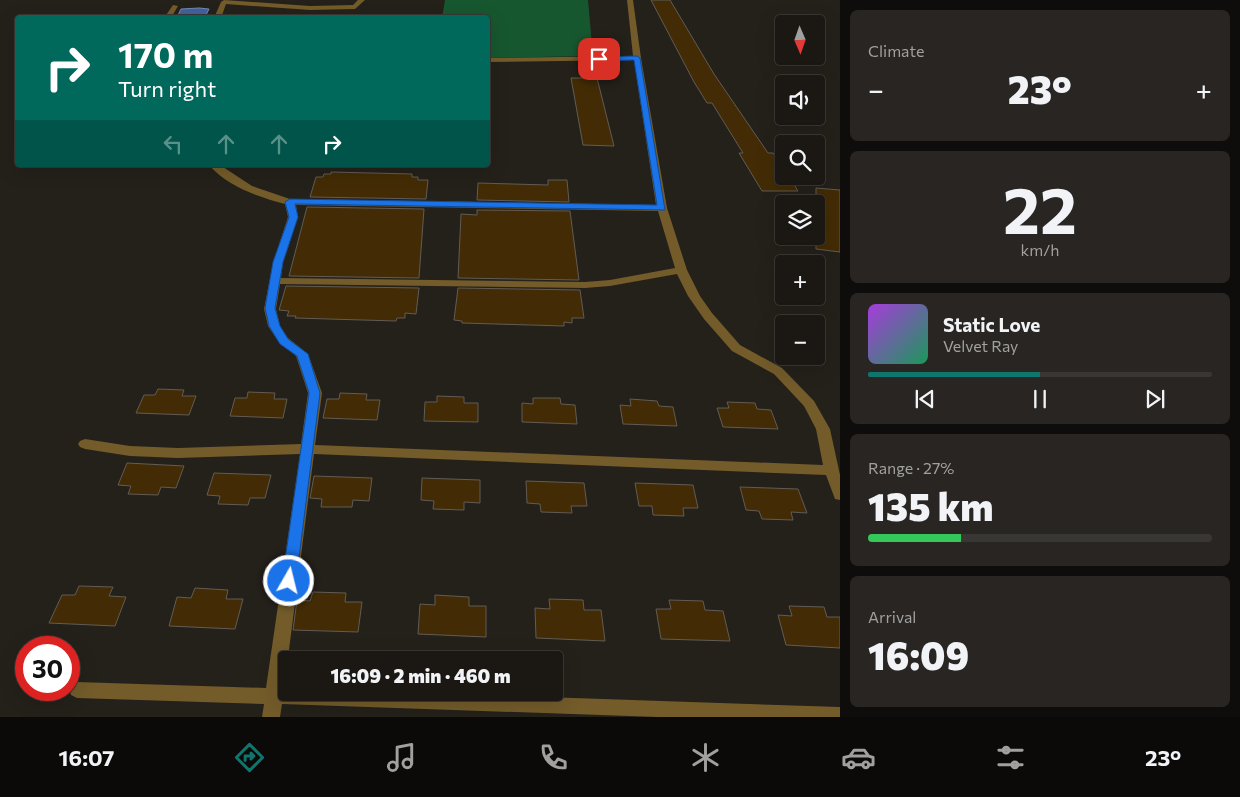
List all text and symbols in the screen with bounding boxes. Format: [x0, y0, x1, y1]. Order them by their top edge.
north arrow [775, 15, 825, 65]
map controls [775, 15, 825, 365]
text: 170 m [118, 32, 213, 75]
icon: right [35, 35, 100, 100]
pin [578, 38, 620, 80]
text: Climate [868, 41, 924, 60]
icon: arrive [585, 45, 613, 73]
text: 23° [1008, 65, 1072, 112]
text: − [868, 72, 884, 106]
text: + [1196, 72, 1212, 106]
text: Turn right [118, 75, 216, 102]
button: sound [775, 75, 825, 125]
icon: left [159, 130, 187, 158]
icon: ahead [212, 130, 240, 158]
icon: ahead [265, 130, 293, 158]
icon: right [318, 130, 346, 158]
button: search [775, 135, 825, 185]
text: 22 [1003, 168, 1077, 247]
button: layers [775, 195, 825, 245]
text: km/h [1021, 240, 1059, 259]
button: + [775, 255, 825, 305]
text: Static Love [943, 313, 1040, 336]
button: − [775, 315, 825, 365]
text: Velvet Ray [943, 336, 1018, 355]
icon: previous [911, 385, 939, 413]
icon: pause [1026, 385, 1054, 413]
icon: next [1141, 385, 1169, 413]
text: Range · 27% [868, 458, 954, 477]
text: 135 km [868, 482, 993, 529]
position arrow [262, 554, 314, 606]
text: Arrival [868, 607, 916, 626]
text: 16:09 [868, 631, 969, 678]
speed limit sign: 30 [15, 636, 80, 701]
text: 16:09 · 2 min · 460 m [330, 664, 511, 687]
icon: directions [232, 740, 267, 775]
icon: music [384, 740, 419, 775]
icon: phone [536, 740, 571, 775]
icon: climate [688, 740, 723, 775]
icon: car [841, 740, 876, 775]
icon: filters [993, 740, 1028, 775]
text: 16:07 [59, 744, 114, 771]
text: 23° [1145, 744, 1181, 771]

